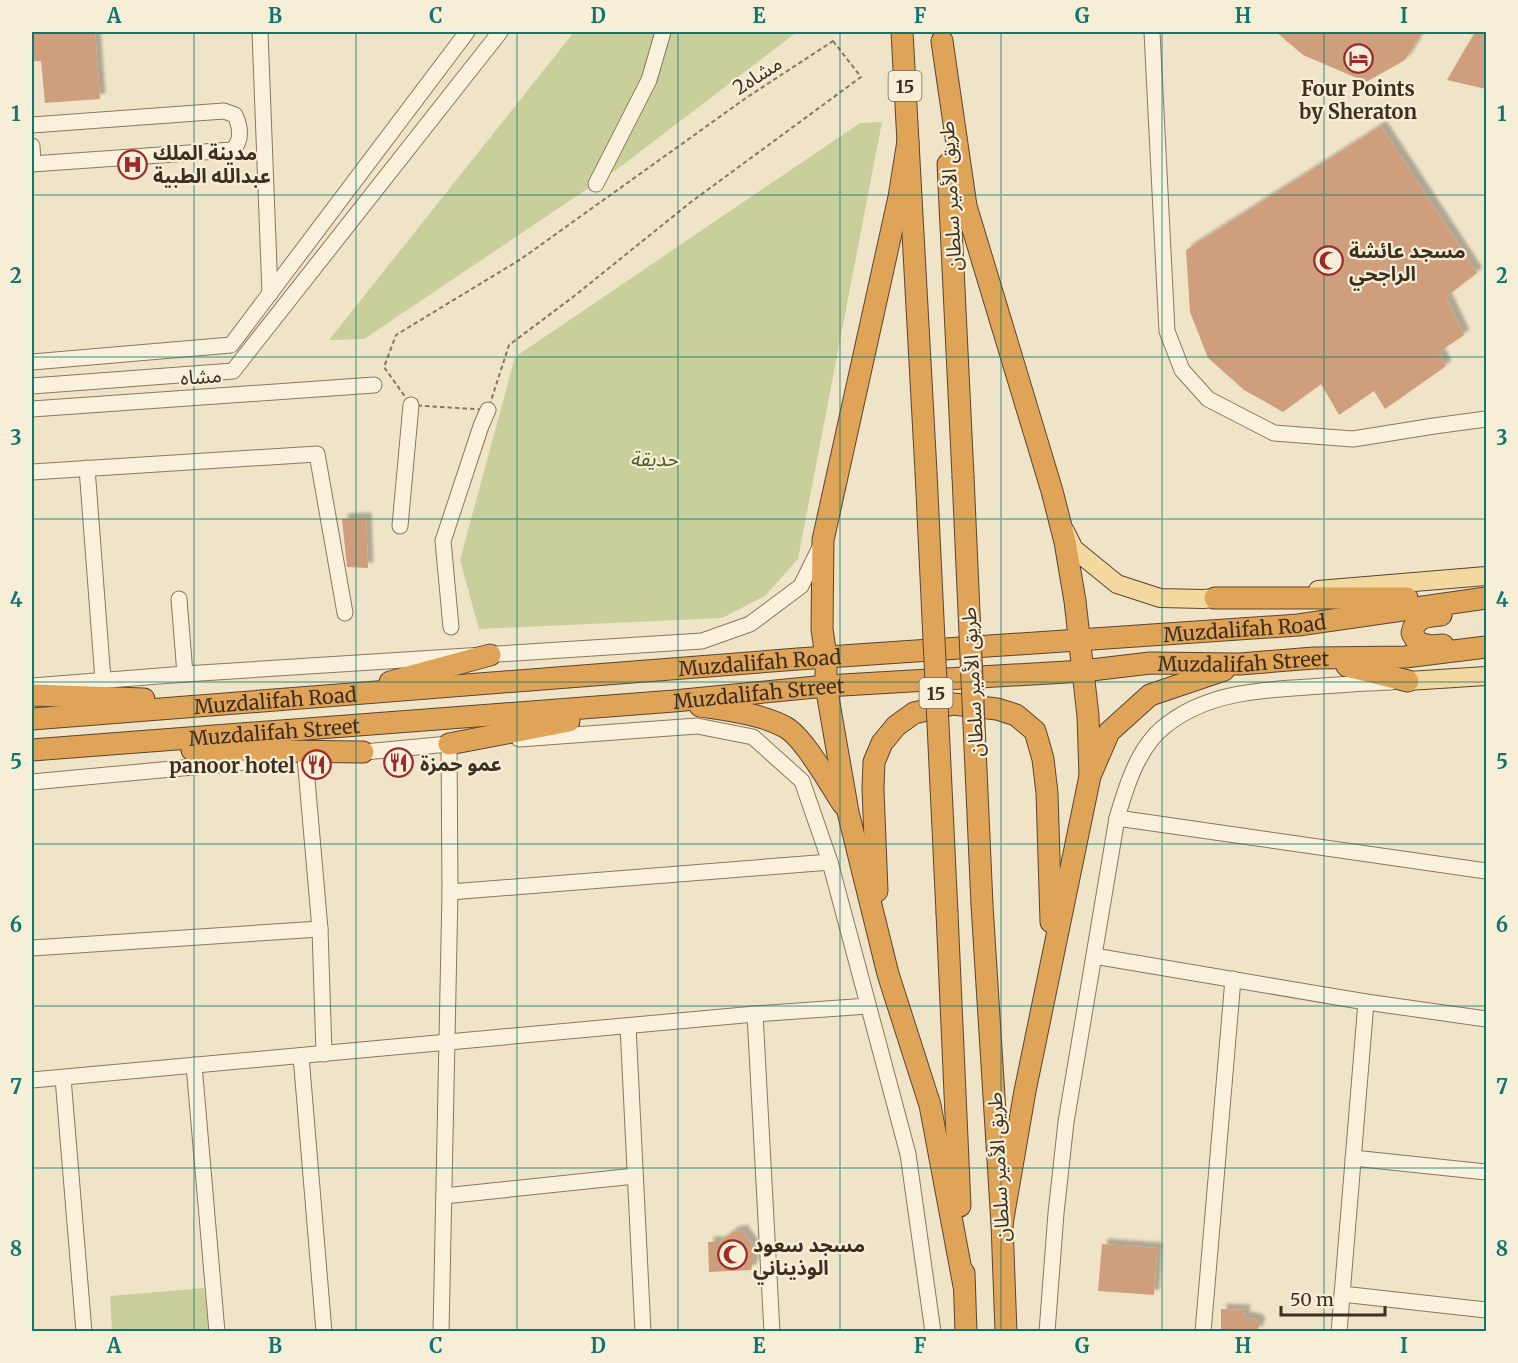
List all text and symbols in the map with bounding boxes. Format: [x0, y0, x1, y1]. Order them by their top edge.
text: A [106, 3, 122, 28]
text: B [268, 3, 282, 28]
text: C [429, 3, 443, 28]
text: D [590, 3, 606, 28]
text: E [752, 3, 766, 28]
text: F [914, 3, 927, 28]
text: G [1075, 3, 1090, 28]
text: H [1235, 3, 1251, 28]
text: I [1400, 3, 1408, 28]
hotel icon: Four Points by Sheraton [1342, 42, 1374, 74]
street label: مشاه2 [728, 50, 786, 100]
road number: 15 [888, 71, 922, 101]
place label: Four Points by Sheraton [1299, 76, 1417, 124]
text: 1 [11, 101, 21, 126]
text: 1 [1497, 101, 1507, 126]
street label: طريق الأمير سلطان [934, 120, 967, 272]
place label: مدينة الملك عبدالله الطبية [153, 140, 271, 188]
hospital icon: مدينة الملك عبدالله الطبية [116, 148, 148, 180]
place label: مسجد عائشة الراجحي [1349, 238, 1466, 290]
mosque icon: مسجد عائشة الراجحي [1312, 245, 1344, 277]
text: 2 [10, 263, 22, 288]
text: 2 [1496, 263, 1508, 288]
street label: مشاه [179, 362, 223, 390]
text: 3 [10, 425, 22, 450]
text: 3 [1496, 425, 1508, 450]
park label: حديقة [630, 446, 678, 471]
text: 4 [10, 587, 23, 612]
text: 4 [1496, 587, 1509, 612]
street label: طريق الأمير سلطان [956, 606, 989, 758]
street label: Muzdalifah Road [1162, 609, 1328, 647]
street label: Muzdalifah Road [677, 644, 842, 681]
street label: Muzdalifah Street [1157, 645, 1330, 677]
street label: Muzdalifah Street [672, 672, 845, 714]
road number: 15 [920, 678, 952, 708]
street label: Muzdalifah Road [193, 681, 358, 719]
street label: Muzdalifah Street [188, 712, 361, 751]
restaurant icon: عمو حمزة [383, 747, 415, 779]
text: 5 [10, 749, 22, 774]
restaurant icon: panoor hotel [300, 749, 332, 781]
text: 5 [1496, 749, 1508, 774]
place label: عمو حمزة [420, 751, 502, 776]
place label: panoor hotel [169, 753, 295, 778]
text: 6 [10, 912, 22, 937]
text: 6 [1496, 912, 1508, 937]
text: 7 [10, 1074, 22, 1099]
text: 7 [1496, 1074, 1508, 1099]
street label: طريق الأمير سلطان [982, 1091, 1015, 1243]
place label: مسجد سعود الوذيناني [753, 1232, 865, 1284]
text: 8 [10, 1236, 22, 1261]
text: 8 [1496, 1236, 1508, 1261]
mosque icon: مسجد سعود الوذيناني [716, 1239, 748, 1271]
scale bar [1281, 1279, 1384, 1317]
text: 50 m [1290, 1288, 1334, 1311]
text: A [106, 1333, 122, 1358]
text: B [268, 1333, 282, 1358]
text: C [429, 1333, 443, 1358]
text: D [590, 1333, 606, 1358]
text: E [752, 1333, 766, 1358]
text: F [914, 1333, 927, 1358]
text: G [1075, 1333, 1090, 1358]
text: H [1235, 1333, 1251, 1358]
text: I [1400, 1333, 1408, 1358]

